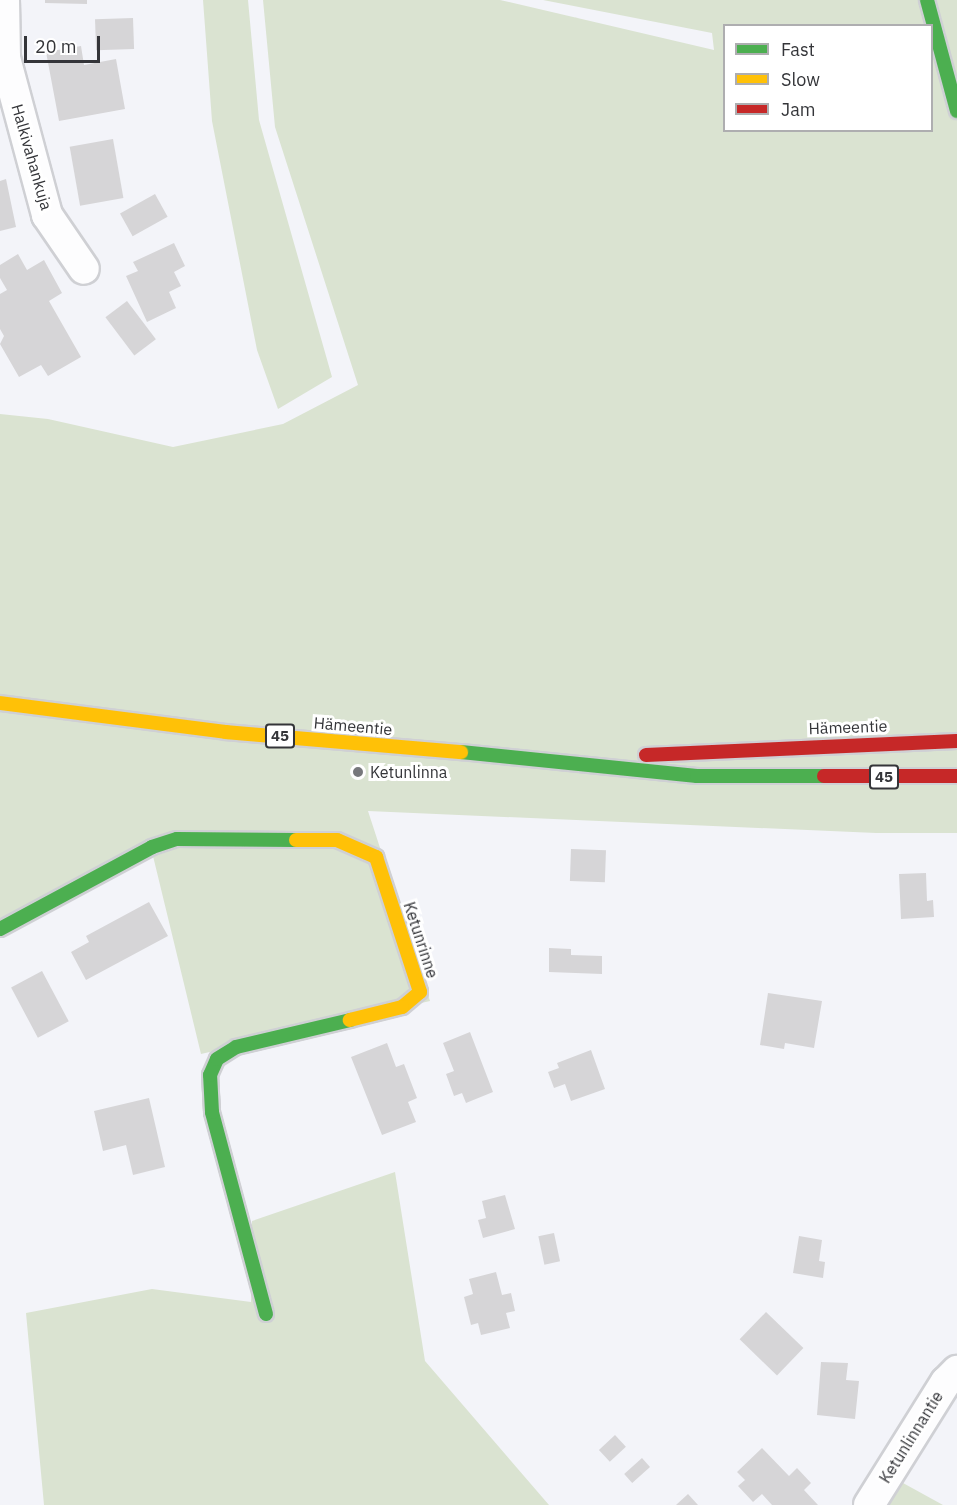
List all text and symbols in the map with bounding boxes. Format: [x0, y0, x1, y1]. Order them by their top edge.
scale bar [27, 24, 104, 62]
legend [723, 24, 933, 132]
text: 20 m [35, 35, 77, 58]
text: Fast [781, 38, 815, 61]
text: Slow [781, 68, 820, 91]
text: Jam [781, 98, 816, 121]
street label: Halkivahankuja [8, 102, 56, 212]
street label: Hämeentie [313, 713, 393, 739]
street label: Hämeentie [808, 716, 888, 738]
road number: 45 [265, 724, 295, 748]
place label: Ketunlinna [370, 762, 447, 782]
marker: Ketunlinna [351, 765, 365, 779]
road number: 45 [869, 765, 899, 789]
street label: Ketunrinne [400, 899, 442, 981]
street label: Ketunlinnantie [875, 1387, 947, 1487]

